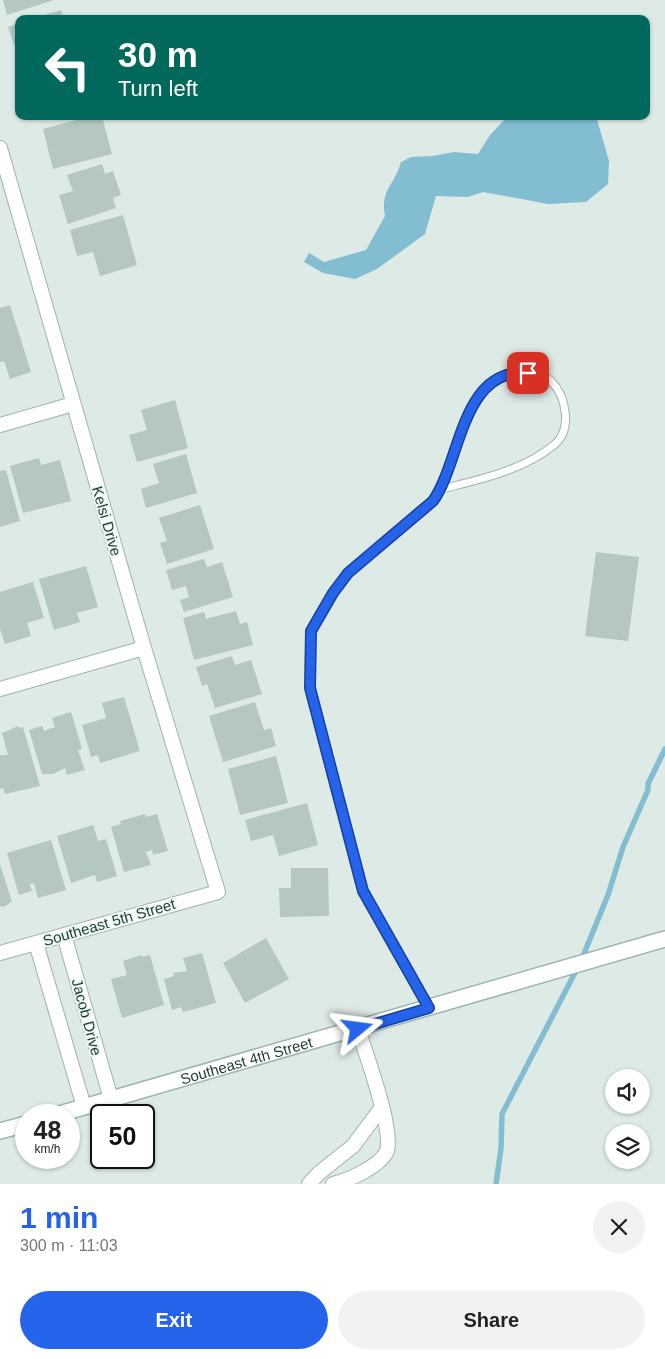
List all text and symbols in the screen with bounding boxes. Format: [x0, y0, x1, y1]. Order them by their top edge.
icon: left [35, 35, 100, 100]
text: 30 m [118, 35, 198, 74]
text: Turn left [118, 76, 198, 101]
pin [507, 352, 549, 394]
icon: arrive [514, 359, 542, 387]
street label: Kelsi Drive [89, 484, 125, 558]
street label: Southeast 5th Street [41, 895, 178, 949]
street label: Jacob Drive [69, 977, 105, 1057]
position arrow [331, 1002, 383, 1054]
street label: Southeast 4th Street [178, 1033, 315, 1087]
map controls [605, 1069, 650, 1169]
button: sound [605, 1069, 650, 1114]
speed limit sign: 50 [90, 1104, 155, 1169]
text: 48 [34, 1116, 61, 1144]
button: layers [605, 1124, 650, 1169]
text: km/h [34, 1142, 61, 1156]
text: 1 min [20, 1201, 98, 1234]
button: close [593, 1201, 645, 1253]
text: 300 m · 11:03 [20, 1237, 118, 1254]
button: Exit [20, 1291, 328, 1349]
button: Share [338, 1291, 645, 1349]

